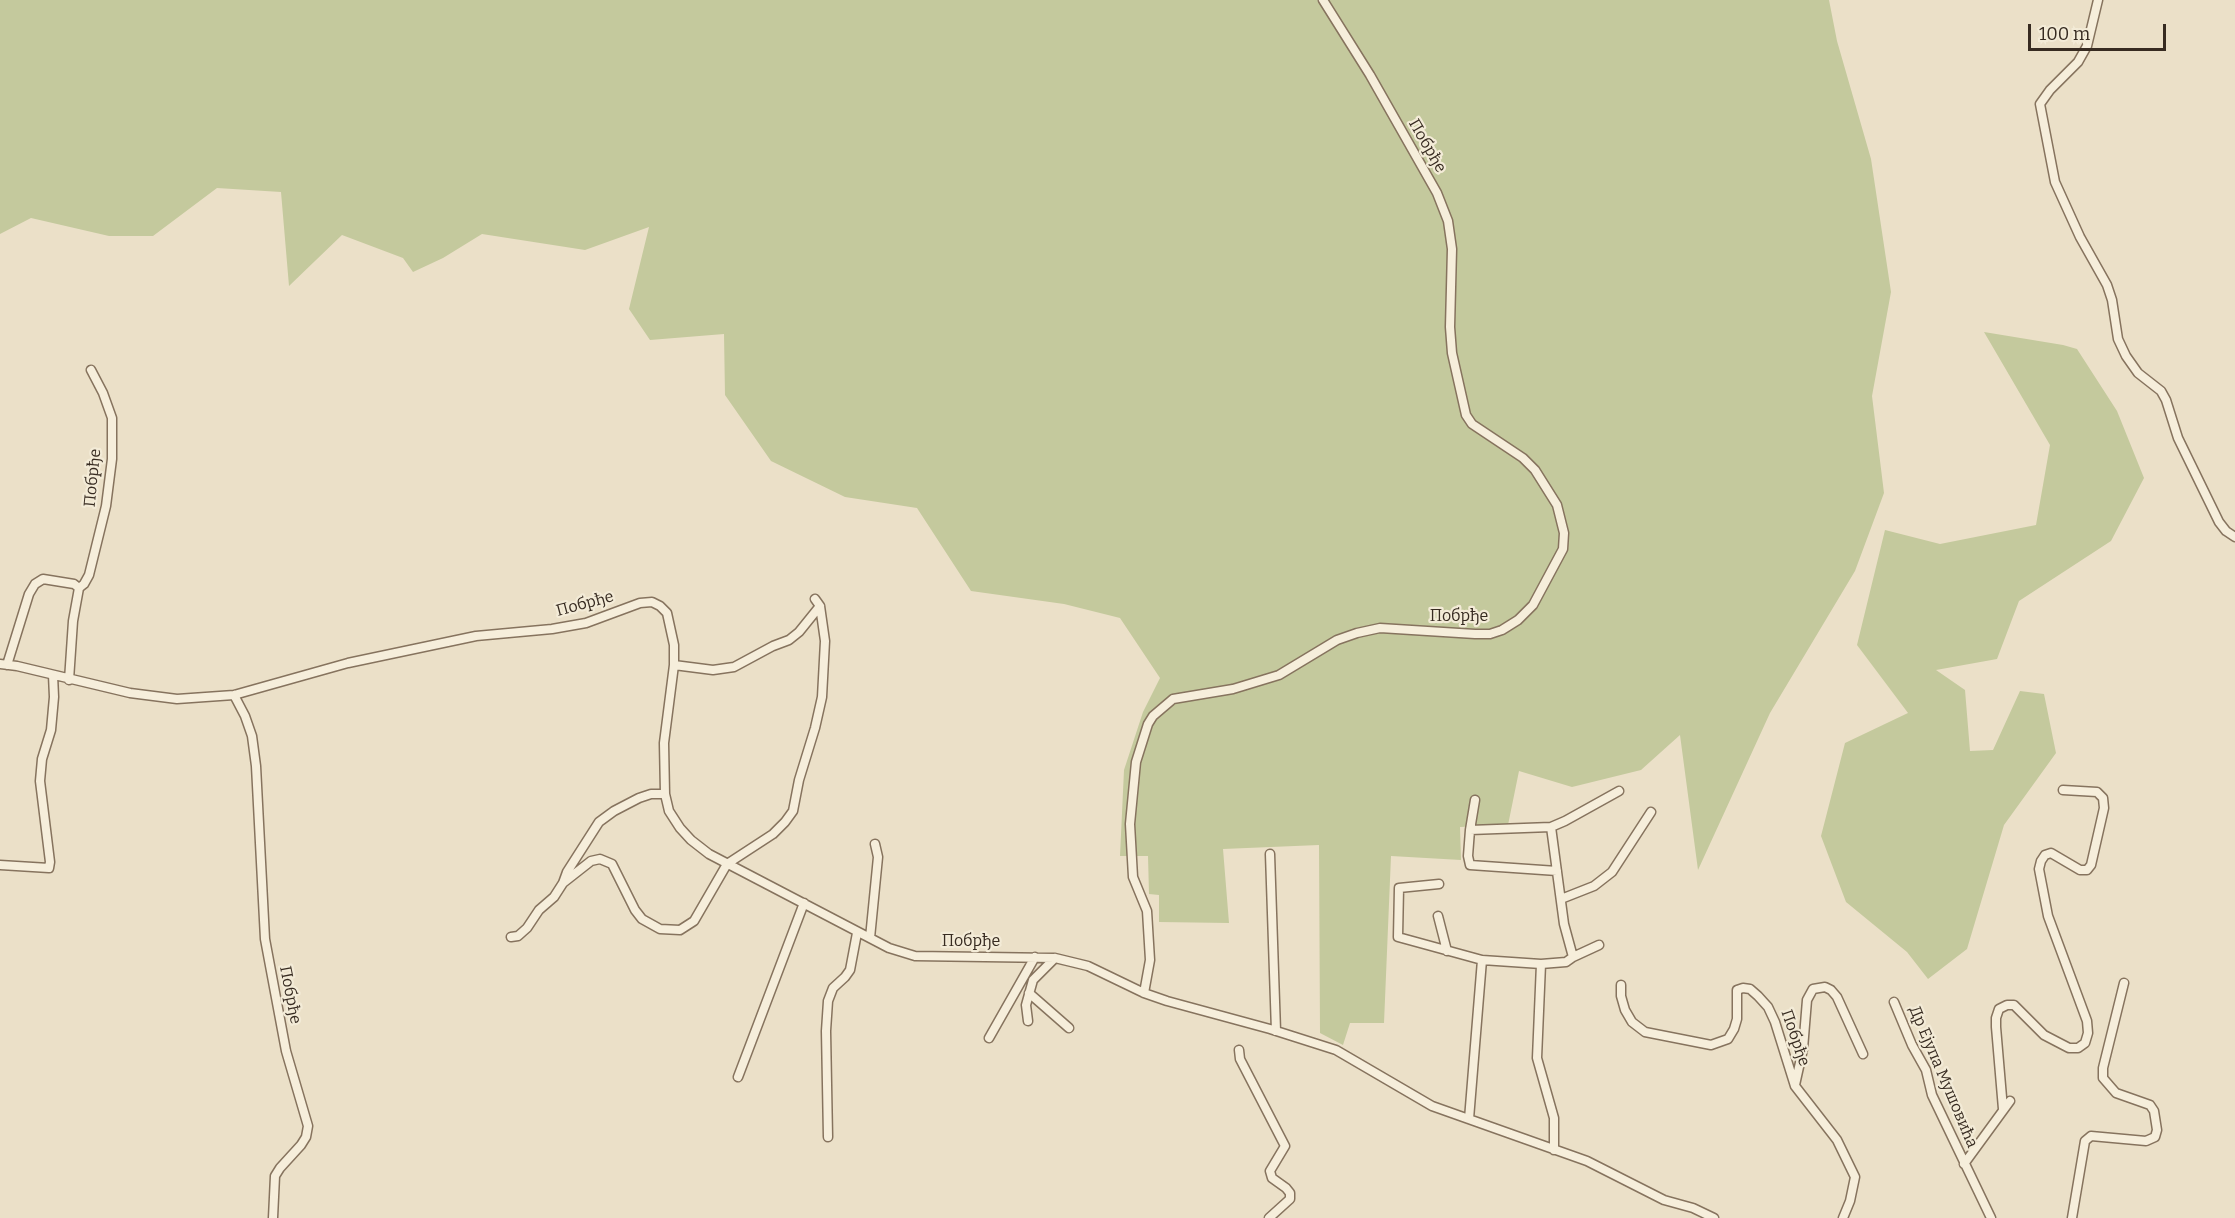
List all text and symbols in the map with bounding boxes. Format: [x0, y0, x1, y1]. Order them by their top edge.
scale bar [2031, 12, 2169, 50]
text: 100 m [2039, 23, 2090, 45]
street label: Побрђе [1404, 116, 1450, 176]
street label: Побрђе [80, 448, 106, 508]
street label: Побрђе [554, 587, 616, 621]
street label: Побрђе [1430, 607, 1488, 627]
street label: Побрђе [942, 932, 1000, 952]
street label: Побрђе [275, 964, 305, 1026]
street label: Др Ејупа Мушовића [1904, 1003, 1982, 1151]
street label: Побрђе [1776, 1007, 1814, 1069]

